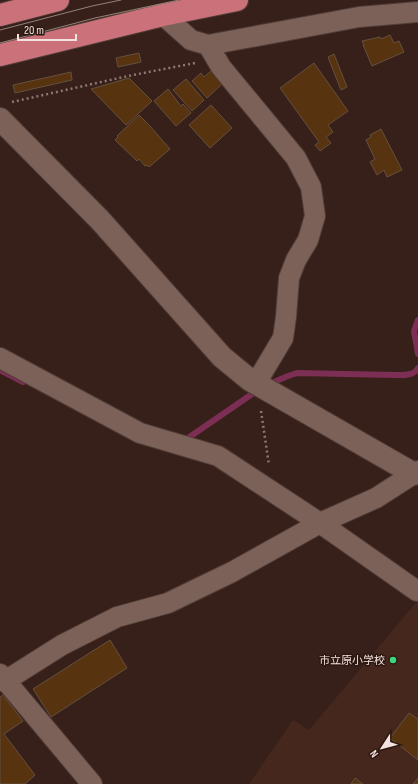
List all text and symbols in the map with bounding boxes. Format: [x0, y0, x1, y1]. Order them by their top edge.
scale bar [18, 16, 76, 42]
text: 20 m [24, 23, 44, 38]
place label: 市立原小学校 [319, 654, 385, 667]
marker: 市立原小学校 [388, 655, 398, 665]
north arrow [362, 728, 402, 768]
text: N [367, 747, 381, 760]

